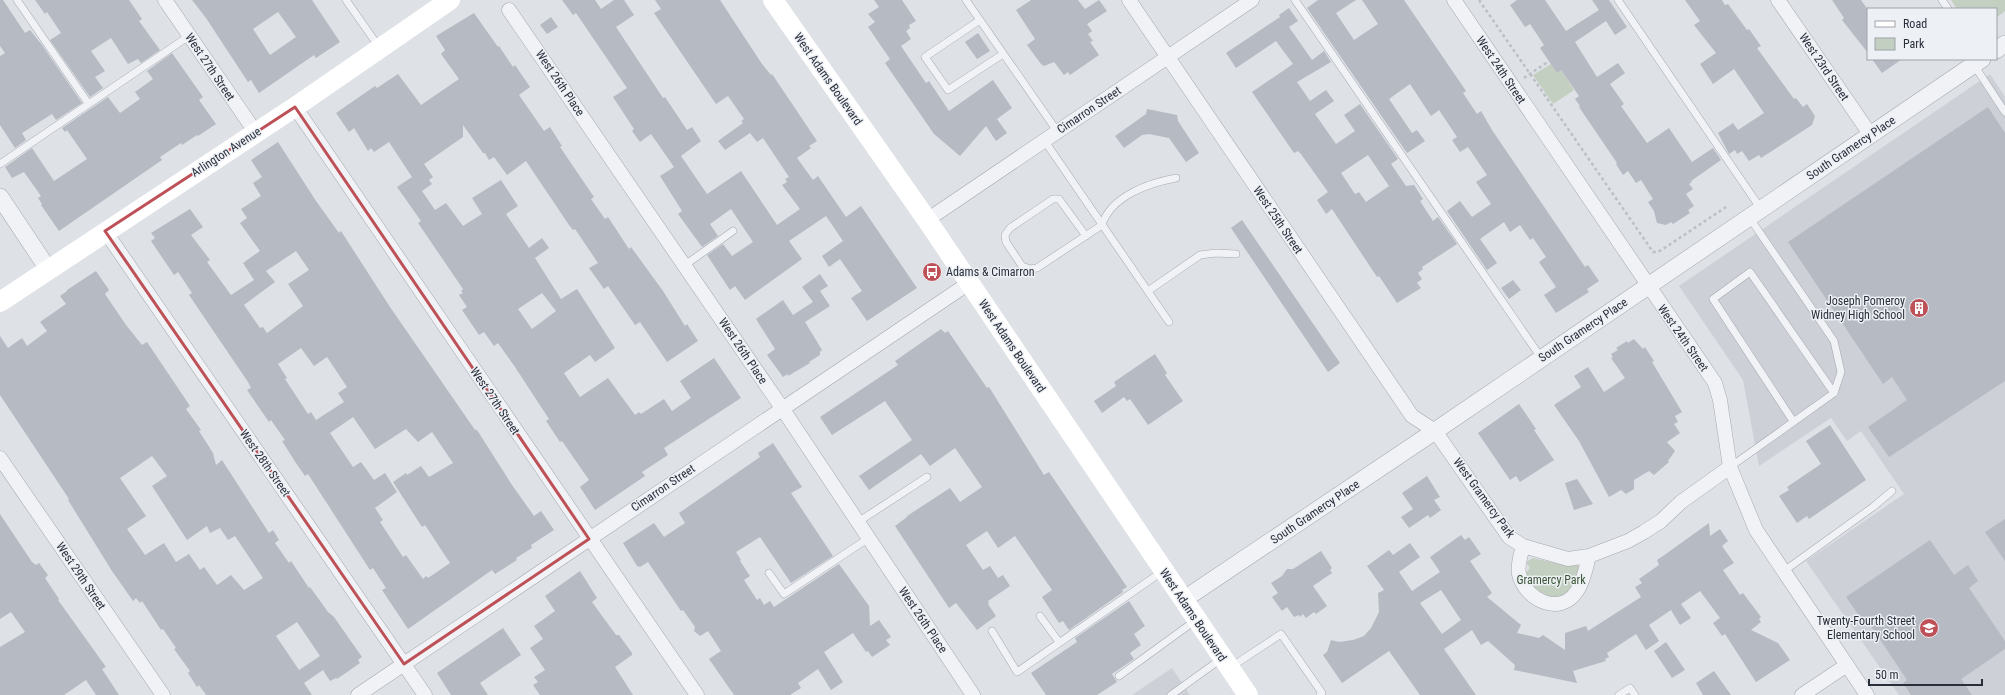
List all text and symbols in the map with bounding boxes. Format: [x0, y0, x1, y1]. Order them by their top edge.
legend [1867, 8, 1997, 60]
text: Road [1903, 17, 1927, 31]
street label: West Adams Boulevard [791, 30, 865, 128]
street label: West 27th Street [182, 31, 238, 104]
street label: West 23rd Street [1796, 31, 1852, 104]
street label: West 24th Street [1473, 34, 1529, 107]
text: Park [1903, 37, 1925, 51]
street label: West 26th Place [533, 47, 587, 119]
street label: Cimarron Street [1054, 83, 1124, 137]
street label: South Gramercy Place [1804, 113, 1898, 183]
street label: Arlington Avenue [188, 124, 264, 180]
street label: West 25th Street [1250, 184, 1306, 257]
bus stop icon: Adams & Cimarron [921, 261, 943, 283]
place label: Adams & Cimarron [946, 265, 1035, 279]
place label: Joseph Pomeroy Widney High School [1811, 294, 1905, 322]
street label: South Gramercy Place [1536, 295, 1630, 365]
street label: West Adams Boulevard [976, 297, 1048, 395]
building icon: Joseph Pomeroy Widney High School [1908, 297, 1930, 319]
street label: West 24th Street [1655, 302, 1711, 375]
street label: West 26th Place [716, 315, 770, 387]
street label: West 27th Street [467, 365, 523, 438]
street label: West 28th Street [237, 427, 293, 500]
street label: West Gramercy Park [1450, 455, 1518, 541]
street label: Cimarron Street [628, 461, 698, 515]
street label: South Gramercy Place [1268, 477, 1362, 547]
street label: West 29th Street [53, 540, 109, 613]
street label: West Adams Boulevard [1157, 566, 1229, 664]
park label: Gramercy Park [1516, 573, 1586, 587]
street label: West 26th Place [896, 584, 950, 656]
place label: Twenty-Fourth Street Elementary School [1817, 614, 1915, 642]
school or university icon: Twenty-Fourth Street Elementary School [1918, 617, 1940, 639]
scale bar [1869, 661, 1982, 687]
text: 50 m [1875, 668, 1899, 682]

